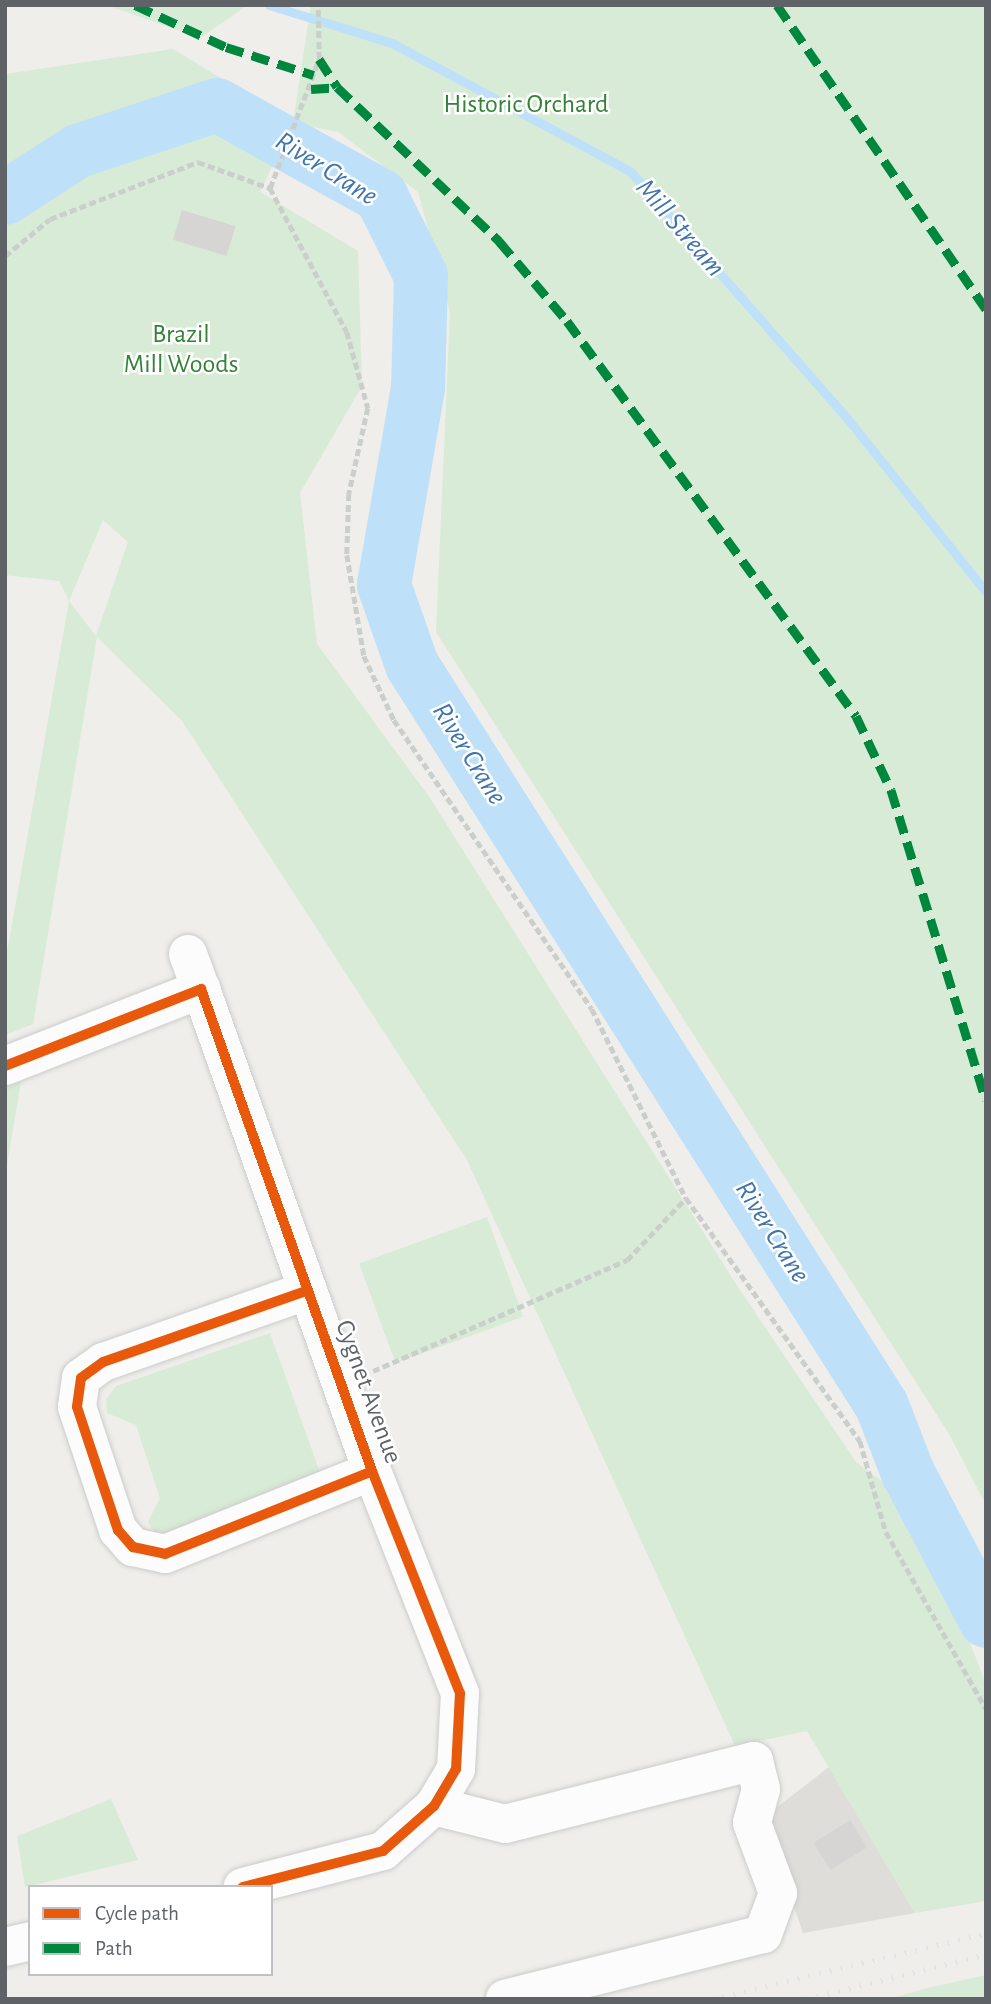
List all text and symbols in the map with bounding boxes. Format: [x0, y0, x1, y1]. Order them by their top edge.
park label: Historic Orchard [443, 89, 609, 121]
water label: River Crane [269, 125, 383, 213]
water label: Mill Stream [628, 172, 732, 284]
park label: Brazil Mill Woods [124, 319, 238, 380]
water label: River Crane [425, 697, 513, 811]
water label: River Crane [728, 1175, 816, 1289]
street label: Cygnet Avenue [328, 1316, 408, 1468]
legend [28, 1885, 273, 1976]
text: Cycle path [95, 1903, 179, 1924]
text: Path [95, 1938, 133, 1959]

